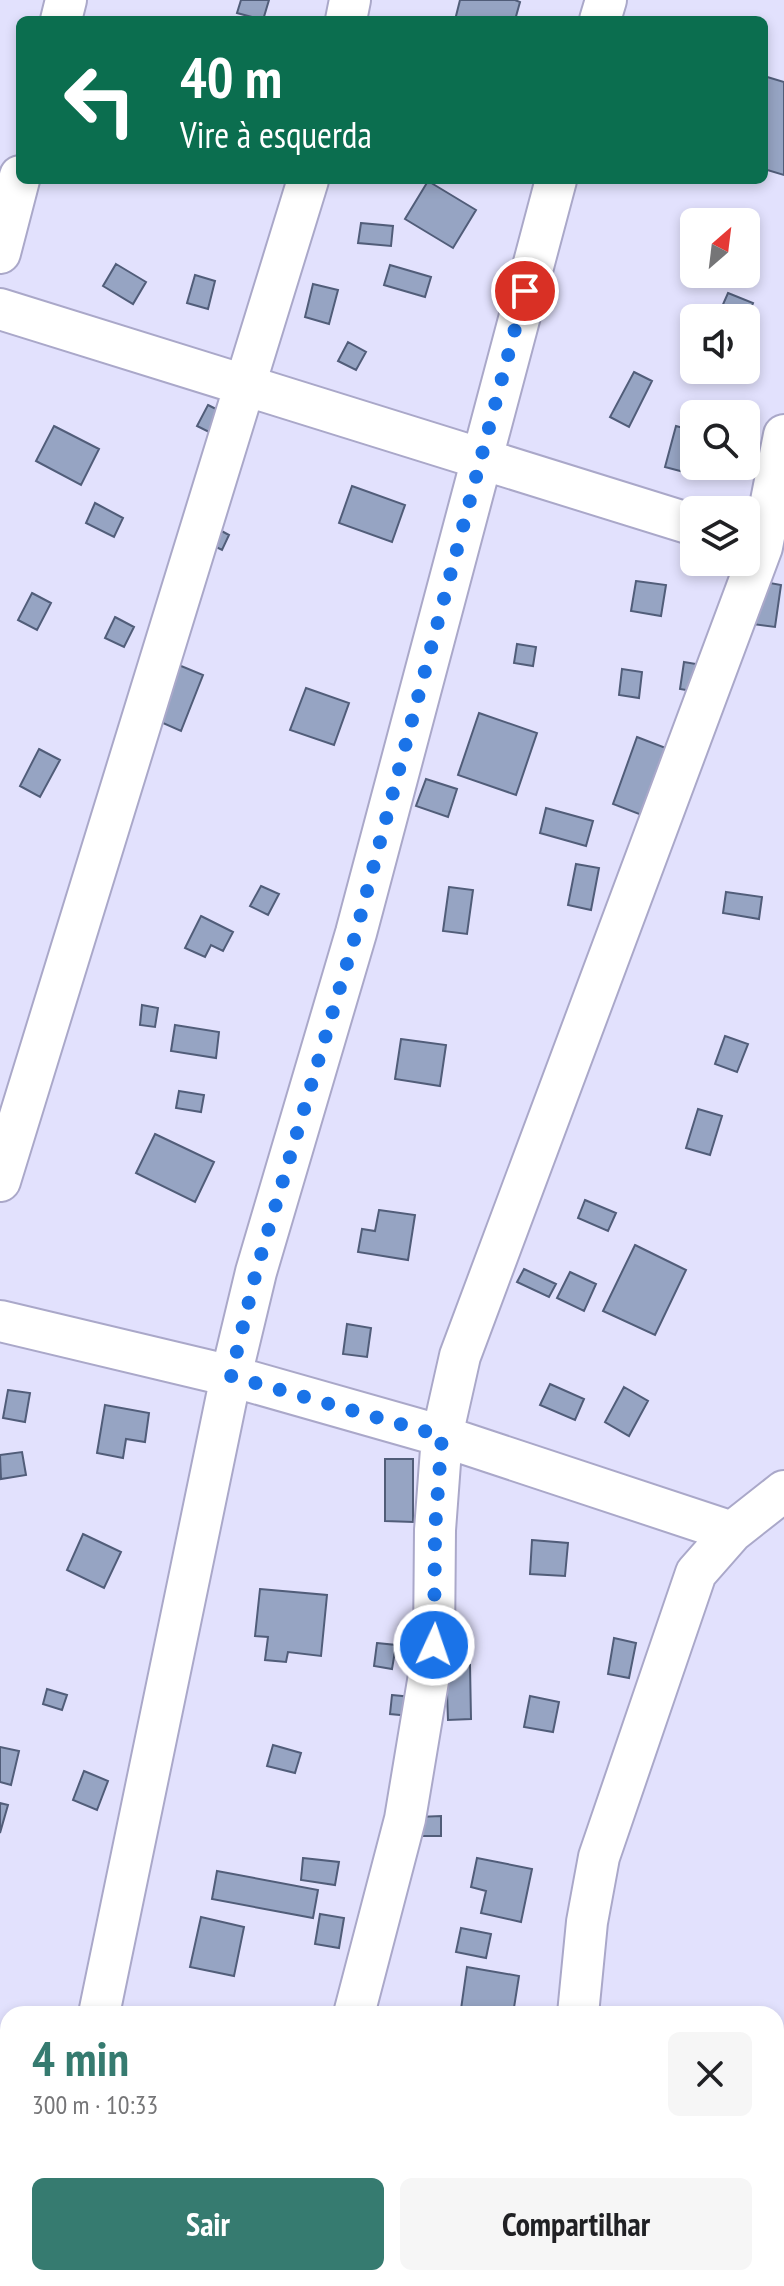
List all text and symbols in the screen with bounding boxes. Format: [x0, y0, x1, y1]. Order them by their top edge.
text: 40 m [180, 41, 282, 113]
icon: left [48, 48, 152, 152]
text: Vire à esquerda [180, 111, 372, 158]
north arrow [680, 208, 760, 288]
map controls [680, 208, 760, 576]
pin [491, 257, 559, 325]
icon: arrive [503, 269, 547, 313]
button: sound [680, 304, 760, 384]
button: search [680, 400, 760, 480]
button: layers [680, 496, 760, 576]
position arrow [392, 1603, 476, 1687]
text: 4 min [32, 2027, 129, 2089]
button: close [668, 2032, 752, 2116]
text: 300 m · 10:33 [32, 2088, 158, 2121]
button: Sair [32, 2178, 384, 2270]
button: Compartilhar [400, 2178, 752, 2270]

